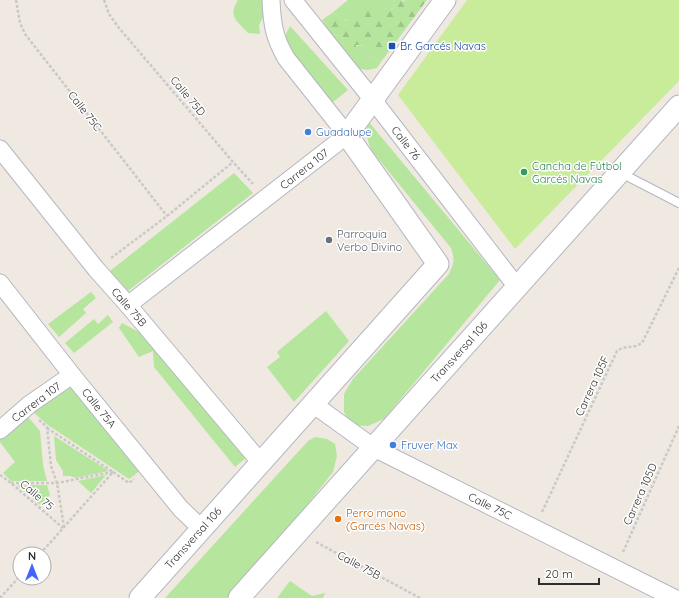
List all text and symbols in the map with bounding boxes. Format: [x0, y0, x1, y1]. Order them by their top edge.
place label: Br. Garcés Navas [400, 39, 486, 53]
marker: Br. Garcés Navas [387, 41, 397, 51]
street label: Calle 75D [167, 73, 209, 119]
street label: Calle 75C [65, 88, 105, 134]
street label: Calle 76 [388, 123, 424, 163]
place label: Guadalupe [316, 125, 372, 139]
marker: Guadalupe [303, 127, 313, 137]
street label: Carrera 107 [277, 145, 331, 192]
place label: Cancha de Fútbol Garcés Navas [532, 159, 622, 186]
marker: Cancha de Fútbol Garcés Navas [519, 167, 529, 177]
place label: Parroquia Verbo Divino [337, 227, 403, 254]
marker: Parroquia Verbo Divino [324, 235, 334, 245]
street label: Calle 75B [108, 285, 150, 329]
street label: Transversal 106 [428, 318, 491, 386]
street label: Carrera 105F [572, 354, 612, 418]
street label: Carrera 107 [9, 379, 64, 425]
street label: Calle 75A [79, 385, 119, 431]
place label: Fruver Max [401, 438, 458, 452]
marker: Fruver Max [388, 440, 398, 450]
street label: Carrera 105D [620, 461, 660, 527]
street label: Calle 75 [17, 477, 57, 513]
street label: Calle 75C [466, 489, 514, 523]
street label: Transversal 106 [162, 504, 225, 572]
place label: Perro mono (Garcés Navas) [346, 506, 425, 533]
marker: Perro mono (Garcés Navas) [333, 514, 343, 524]
north arrow [12, 546, 52, 586]
street label: Calle 75B [335, 548, 383, 582]
text: N [28, 549, 36, 563]
scale bar [539, 560, 599, 586]
text: 20 m [545, 566, 573, 581]

